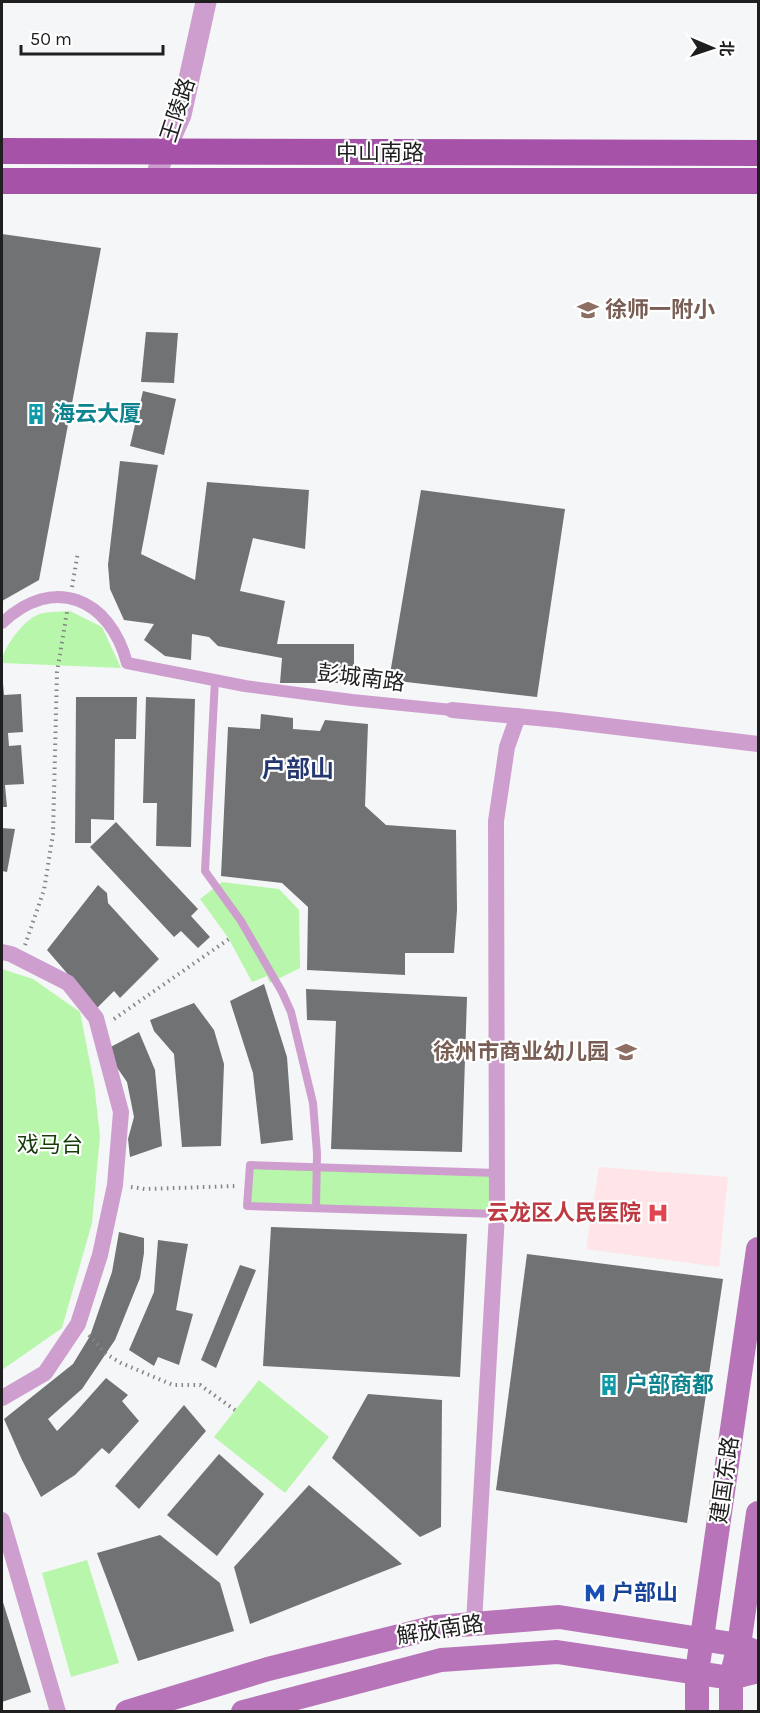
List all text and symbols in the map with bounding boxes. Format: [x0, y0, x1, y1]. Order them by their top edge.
scale bar [21, 18, 164, 56]
north arrow [682, 18, 742, 78]
text: 50 m [30, 28, 72, 50]
text: 北 [717, 40, 736, 57]
street label: 王陵路 [155, 75, 201, 145]
street label: 中山南路 [336, 140, 424, 166]
place label: 徐师一附小 [605, 297, 715, 323]
school or university icon: 徐师一附小 [576, 298, 600, 322]
place label: 海云大厦 [53, 401, 141, 427]
building icon: 海云大厦 [24, 402, 48, 426]
street label: 彭城南路 [316, 660, 406, 696]
district label: 户部山 [262, 755, 334, 783]
place label: 徐州市商业幼儿园 [433, 1039, 609, 1065]
school or university icon: 徐州市商业幼儿园 [614, 1040, 638, 1064]
park label: 戏马台 [17, 1132, 83, 1158]
place label: 云龙区人民医院 [487, 1200, 641, 1226]
hospital icon: 云龙区人民医院 [646, 1201, 670, 1225]
place label: 户部商都 [626, 1372, 714, 1398]
building icon: 户部商都 [597, 1373, 621, 1397]
street label: 建国东路 [706, 1435, 744, 1525]
place label: 户部山 [612, 1580, 678, 1606]
metro station icon: 户部山 [583, 1581, 607, 1605]
street label: 解放南路 [395, 1610, 485, 1650]

